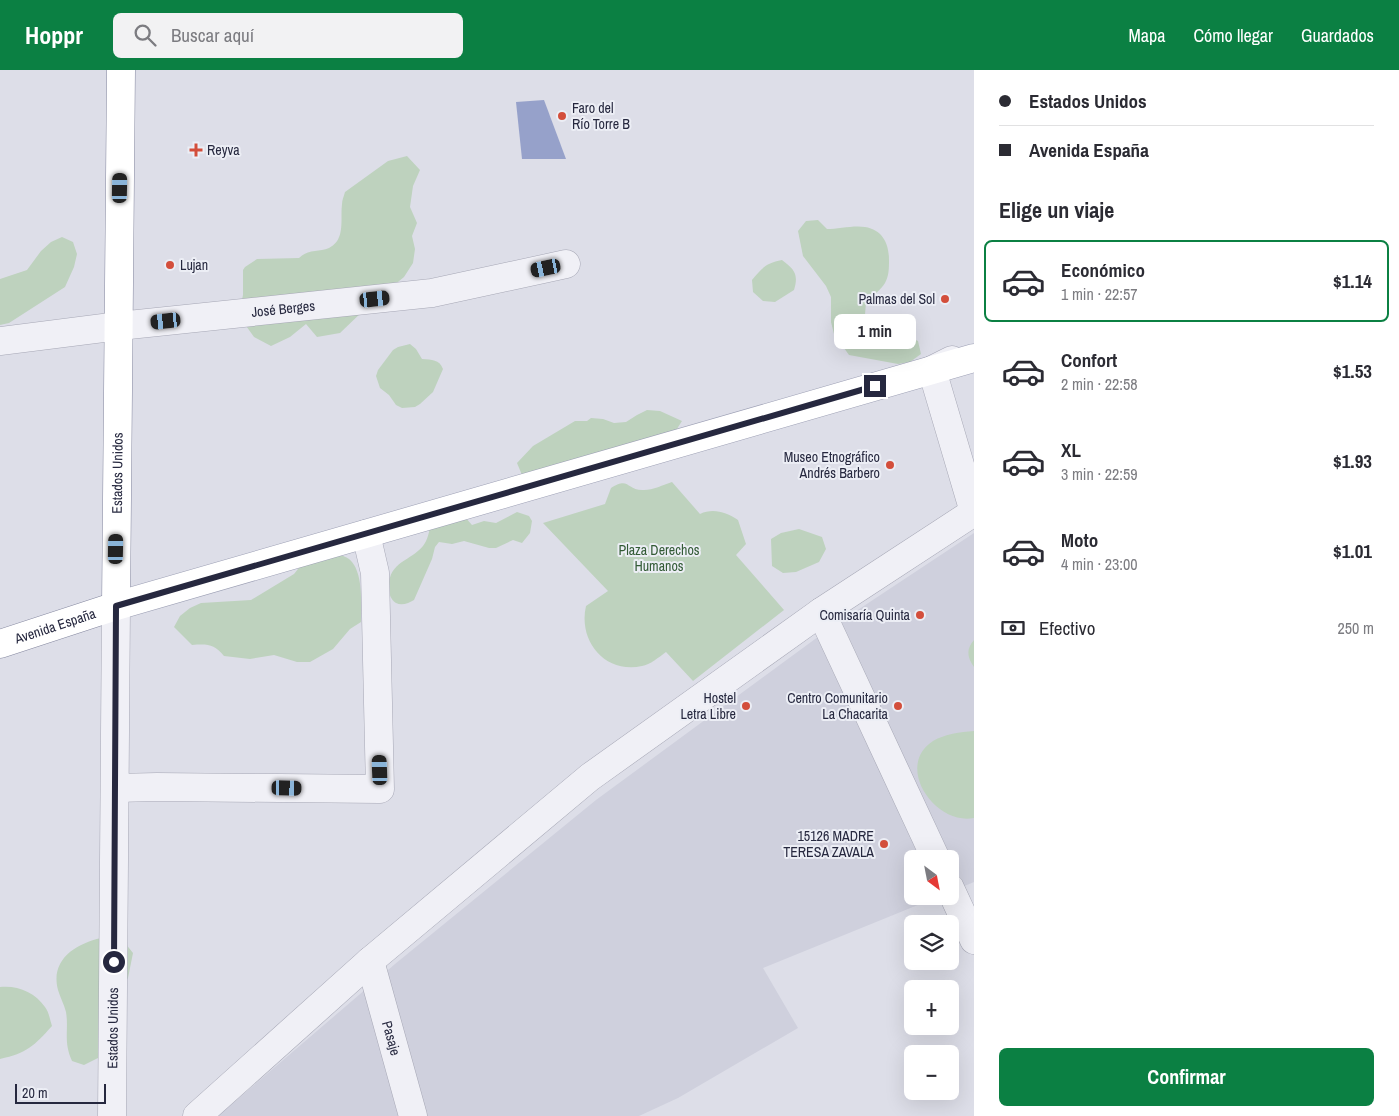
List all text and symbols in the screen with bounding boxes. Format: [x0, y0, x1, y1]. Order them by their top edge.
search box [113, 13, 463, 58]
text: Hoppr [25, 19, 83, 51]
icon: search [131, 21, 159, 49]
text: Buscar aquí [171, 22, 254, 48]
text: Mapa [1128, 23, 1165, 48]
text: Cómo llegar [1193, 23, 1273, 48]
text: Guardados [1301, 23, 1374, 48]
text: Estados Unidos [1029, 88, 1147, 114]
place label: Faro del Río Torre B [572, 99, 630, 133]
marker: Faro del Río Torre B [556, 110, 568, 122]
text: Avenida España [1029, 137, 1149, 163]
place label: Reyva [207, 141, 240, 159]
marker: Reyva [189, 143, 203, 157]
car [112, 173, 127, 203]
text: Elige un viaje [999, 195, 1114, 225]
place label: Lujan [180, 256, 208, 274]
text: Económico [1061, 257, 1145, 283]
car [529, 258, 562, 278]
marker: Lujan [164, 259, 176, 271]
icon: car [1001, 259, 1046, 304]
text: $1.14 [1333, 268, 1372, 294]
text: 1 min · 22:57 [1061, 283, 1138, 305]
car [359, 290, 390, 308]
place label: Palmas del Sol [858, 290, 935, 308]
marker: Palmas del Sol [939, 293, 951, 305]
street label: José Berges [250, 296, 316, 321]
car [150, 312, 181, 330]
callout: 1 min [834, 314, 916, 348]
text: 1 min [858, 320, 892, 342]
text: Confort [1061, 347, 1117, 373]
icon: car [1001, 349, 1046, 394]
text: $1.53 [1333, 358, 1372, 384]
text: 2 min · 22:58 [1061, 373, 1138, 395]
route end [864, 375, 886, 397]
street label: Estados Unidos [108, 432, 127, 514]
text: XL [1061, 437, 1081, 463]
icon: car [1001, 439, 1046, 484]
place label: Museo Etnográfico Andrés Barbero [784, 448, 880, 482]
text: $1.93 [1333, 448, 1372, 474]
marker: Museo Etnográfico Andrés Barbero [884, 459, 896, 471]
text: 3 min · 22:59 [1061, 463, 1138, 485]
text: Moto [1061, 527, 1098, 553]
icon: car [1001, 529, 1046, 574]
car [108, 534, 123, 564]
text: $1.01 [1333, 538, 1372, 564]
park label: Plaza Derechos Humanos [618, 541, 700, 575]
text: 4 min · 23:00 [1061, 553, 1138, 575]
street label: Avenida España [11, 604, 98, 648]
place label: Comisaría Quinta [819, 606, 911, 624]
marker: Comisaría Quinta [914, 609, 926, 621]
icon: cash [999, 614, 1027, 642]
text: Efectivo [1039, 615, 1095, 641]
text: 250 m [1338, 617, 1374, 639]
place label: Hostel Letra Libre [680, 689, 736, 723]
place label: Centro Comunitario La Chacarita [787, 689, 889, 723]
marker: Hostel Letra Libre [740, 700, 752, 712]
marker: Centro Comunitario La Chacarita [892, 700, 904, 712]
car [371, 755, 388, 785]
car [271, 780, 302, 796]
place label: 15126 MADRE TERESA ZAVALA [783, 827, 874, 861]
marker: 15126 MADRE TERESA ZAVALA [878, 838, 890, 850]
north arrow [904, 850, 959, 905]
map controls [904, 850, 959, 1100]
button: layers [904, 915, 959, 970]
route start [103, 951, 125, 973]
button: + [904, 980, 959, 1035]
street label: Estados Unidos [103, 987, 122, 1069]
street label: Pasaje [378, 1019, 405, 1057]
button: − [904, 1045, 959, 1100]
button: Confirmar [999, 1048, 1374, 1106]
scale bar [15, 1081, 106, 1104]
text: 20 m [22, 1084, 48, 1102]

